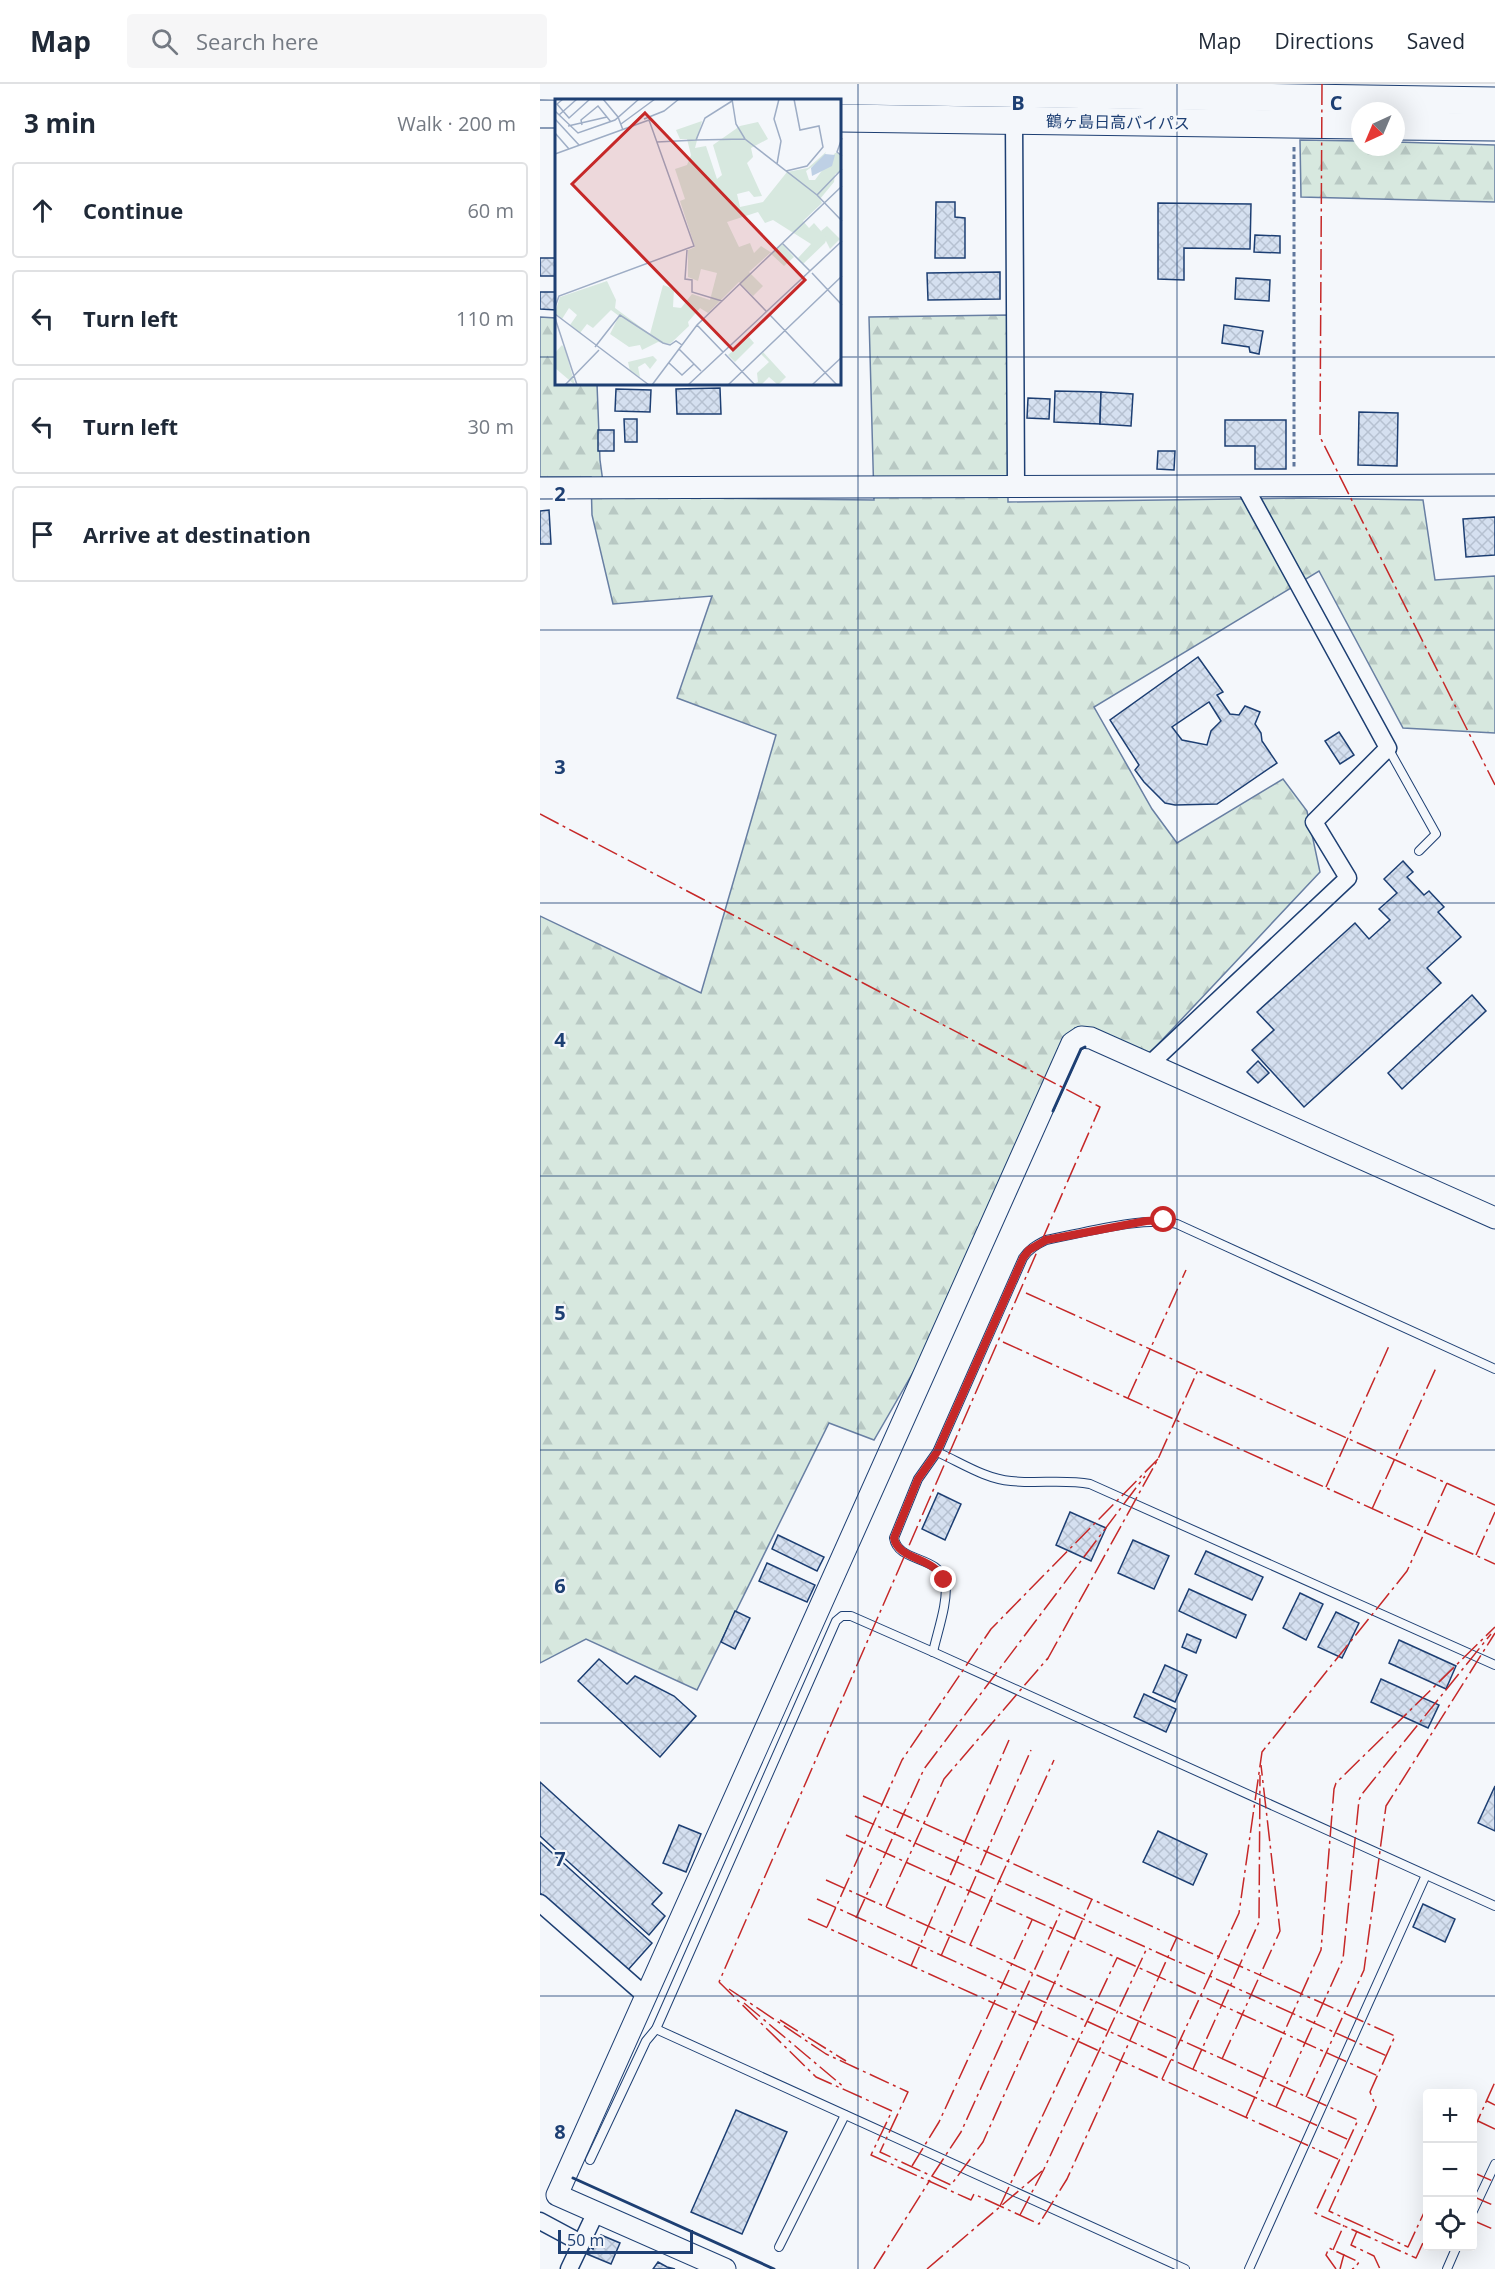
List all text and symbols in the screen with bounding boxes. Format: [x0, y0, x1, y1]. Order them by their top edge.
search box [127, 14, 547, 68]
text: Map [30, 22, 91, 60]
icon: search [148, 25, 181, 58]
text: Search here [196, 26, 319, 56]
text: Map [1198, 27, 1241, 55]
text: Directions [1274, 27, 1374, 55]
text: Saved [1407, 27, 1465, 55]
text: B [1011, 89, 1025, 116]
text: C [1330, 89, 1343, 116]
inset map [555, 99, 842, 386]
north arrow [1351, 102, 1405, 156]
text: 3 min [24, 105, 96, 141]
text: Walk · 200 m [397, 110, 516, 137]
street label: 鶴ヶ島日高バイパス [1046, 110, 1190, 134]
icon: ahead [26, 194, 59, 227]
text: Continue [83, 195, 183, 225]
text: 60 m [467, 197, 514, 224]
icon: left [26, 302, 59, 335]
text: Turn left [83, 303, 178, 333]
text: 110 m [456, 305, 514, 332]
icon: left [26, 410, 59, 443]
text: Turn left [83, 411, 178, 441]
text: 30 m [467, 413, 514, 440]
text: 2 [554, 480, 566, 507]
icon: arrive [26, 518, 59, 551]
text: Arrive at destination [83, 519, 311, 549]
text: 3 [554, 753, 566, 780]
text: 4 [554, 1026, 566, 1053]
route start [1150, 1206, 1176, 1232]
text: 5 [554, 1299, 566, 1326]
route end [930, 1566, 956, 1592]
text: 6 [554, 1572, 566, 1599]
text: 7 [554, 1845, 566, 1872]
map controls [1423, 2089, 1477, 2251]
button: + [1423, 2089, 1477, 2143]
text: 8 [554, 2118, 566, 2145]
button: − [1423, 2143, 1477, 2197]
button: locate [1423, 2197, 1477, 2251]
scale bar [558, 2227, 693, 2254]
text: 50 m [567, 2229, 604, 2251]

